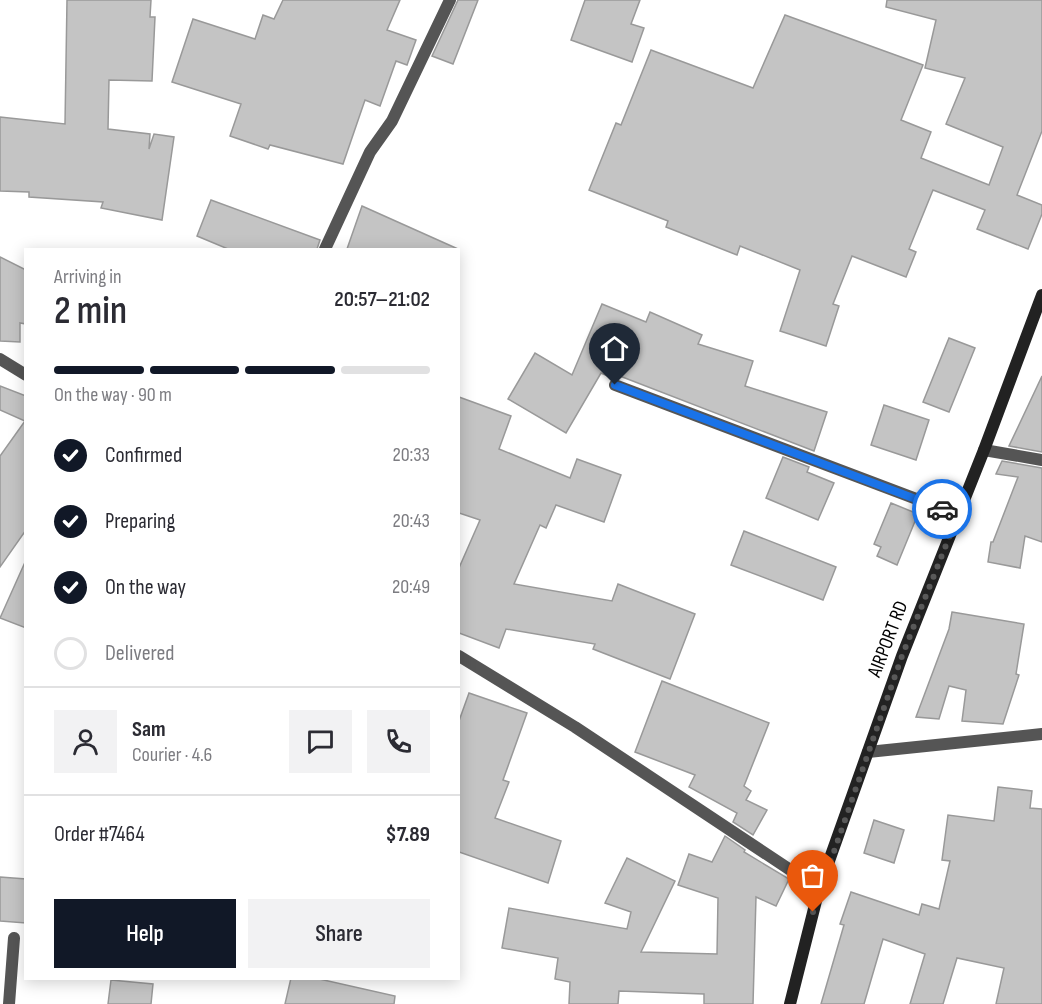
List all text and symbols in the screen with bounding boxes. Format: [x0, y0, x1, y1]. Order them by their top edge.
text: Arriving in [54, 265, 122, 289]
text: 20:57–21:02 [334, 286, 430, 313]
text: 2 min [54, 288, 127, 335]
pin [589, 323, 640, 385]
icon: home [598, 332, 631, 365]
text: On the way · 90 m [54, 383, 172, 407]
icon: check [54, 439, 87, 472]
text: Confirmed [105, 442, 182, 469]
text: 20:33 [393, 443, 430, 467]
courier [912, 479, 972, 539]
icon: car [926, 493, 959, 526]
icon: check [54, 505, 87, 538]
text: Preparing [105, 508, 175, 535]
text: 20:43 [392, 509, 430, 533]
icon: check [54, 571, 87, 604]
text: On the way [105, 574, 186, 601]
text: 20:49 [392, 575, 430, 599]
street label: AIRPORT RD [862, 598, 913, 681]
text: Delivered [105, 640, 174, 667]
button: person [54, 710, 117, 773]
button: chat [289, 710, 352, 773]
button: phone [367, 710, 430, 773]
text: Sam [132, 716, 166, 743]
text: Courier · 4.6 [132, 743, 212, 767]
text: Order #7464 [54, 821, 145, 848]
text: $7.89 [385, 821, 430, 848]
pin [787, 850, 838, 912]
icon: bag [796, 859, 829, 892]
button: Help [54, 899, 236, 968]
button: Share [248, 899, 430, 968]

